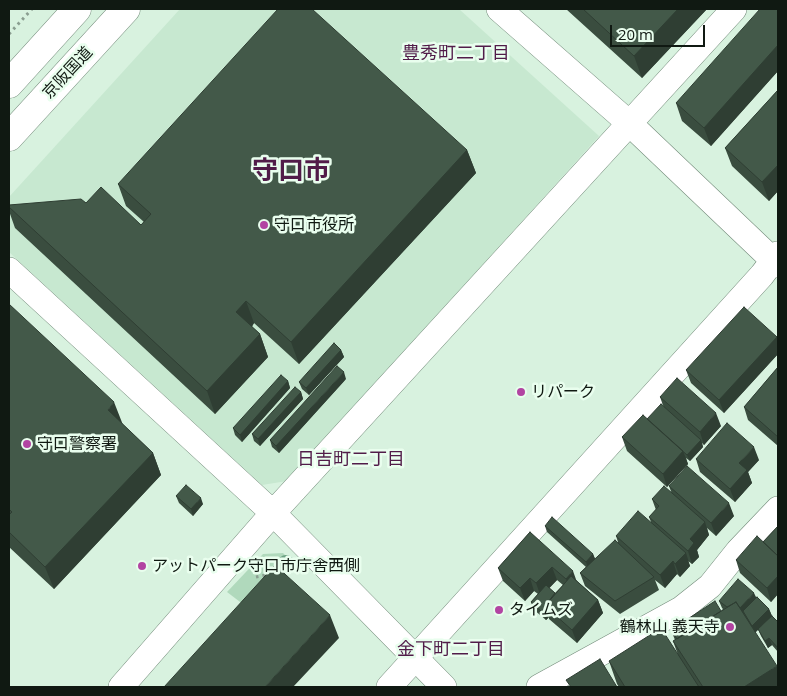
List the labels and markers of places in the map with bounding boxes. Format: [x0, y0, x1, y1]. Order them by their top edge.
place label: 守口市役所 [274, 215, 354, 235]
marker: 守口市役所 [258, 219, 270, 231]
place label: リパーク [531, 382, 595, 402]
marker: リパーク [515, 386, 527, 398]
place label: 守口警察署 [37, 434, 117, 454]
marker: 守口警察署 [21, 438, 33, 450]
place label: アットパーク守口市庁舎西側 [152, 556, 360, 576]
marker: アットパーク守口市庁舎西側 [136, 560, 148, 572]
place label: タイムズ [509, 600, 573, 620]
marker: タイムズ [493, 604, 505, 616]
place label: 鶴林山 義天寺 [620, 617, 720, 637]
marker: 鶴林山 義天寺 [724, 621, 736, 633]

